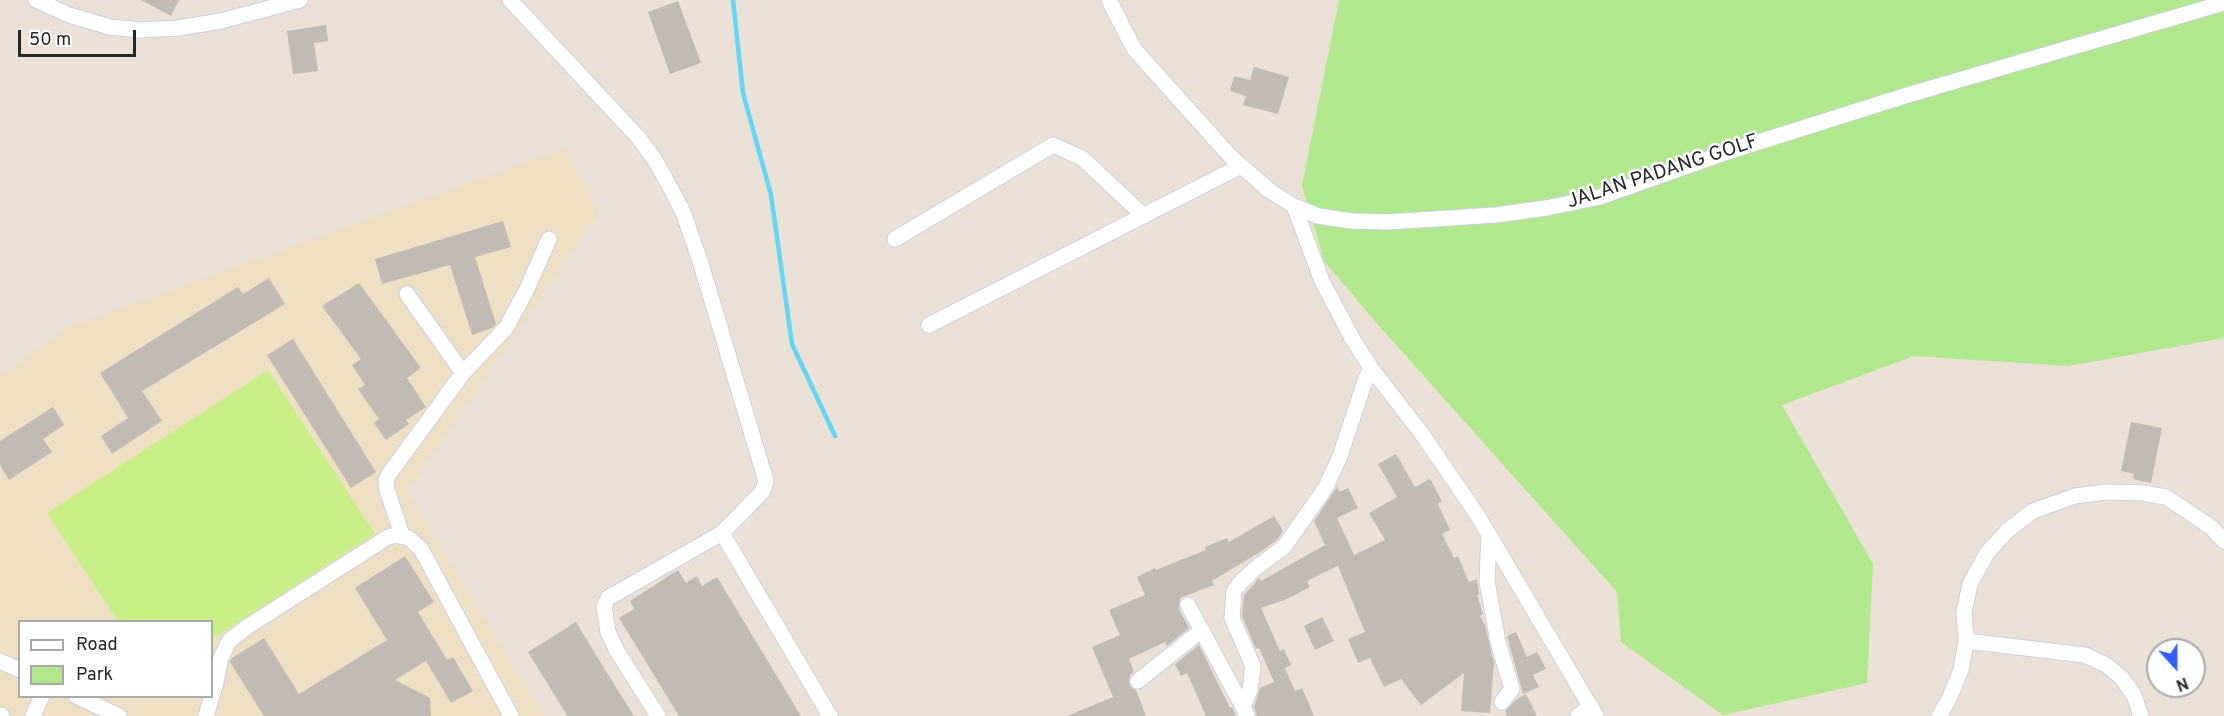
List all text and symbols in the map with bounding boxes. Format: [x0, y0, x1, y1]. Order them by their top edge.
scale bar [21, 18, 140, 56]
text: 50 m [29, 29, 71, 52]
street label: JALAN PADANG GOLF [1564, 131, 1762, 215]
legend [18, 620, 213, 698]
text: Road [76, 634, 118, 657]
north arrow [2146, 638, 2206, 698]
text: Park [76, 664, 113, 687]
text: N [2173, 672, 2191, 694]

